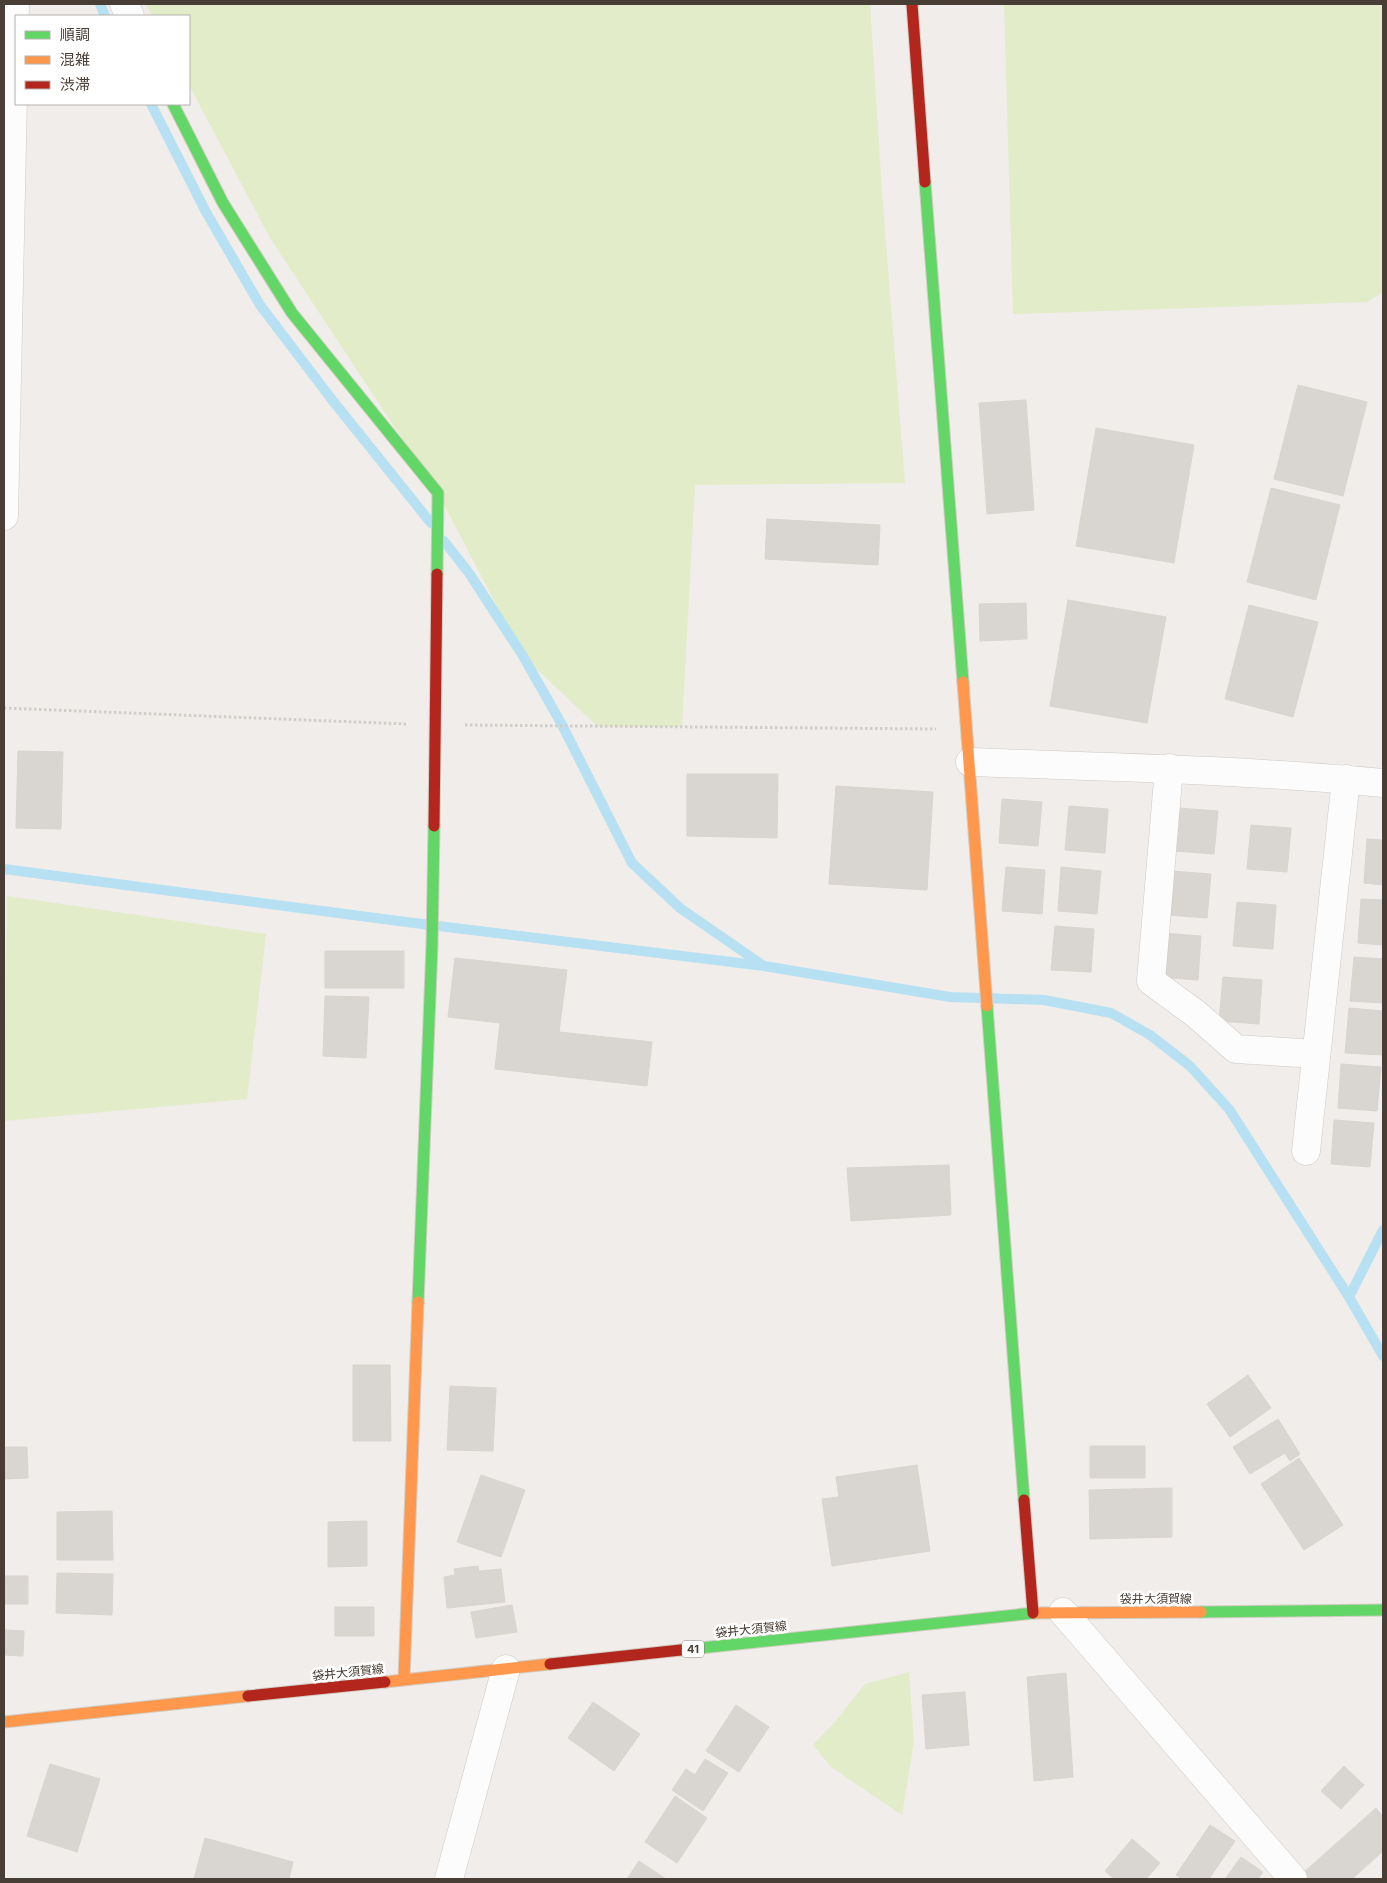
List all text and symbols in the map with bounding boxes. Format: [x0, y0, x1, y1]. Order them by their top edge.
legend [15, 15, 190, 105]
text: 順調 [60, 25, 90, 44]
text: 混雑 [60, 50, 90, 69]
text: 渋滞 [60, 75, 90, 94]
street label: 袋井大須賀線 [1119, 1591, 1192, 1606]
street label: 袋井大須賀線 [713, 1618, 788, 1640]
road number: 41 [682, 1640, 704, 1658]
street label: 袋井大須賀線 [310, 1661, 385, 1683]

